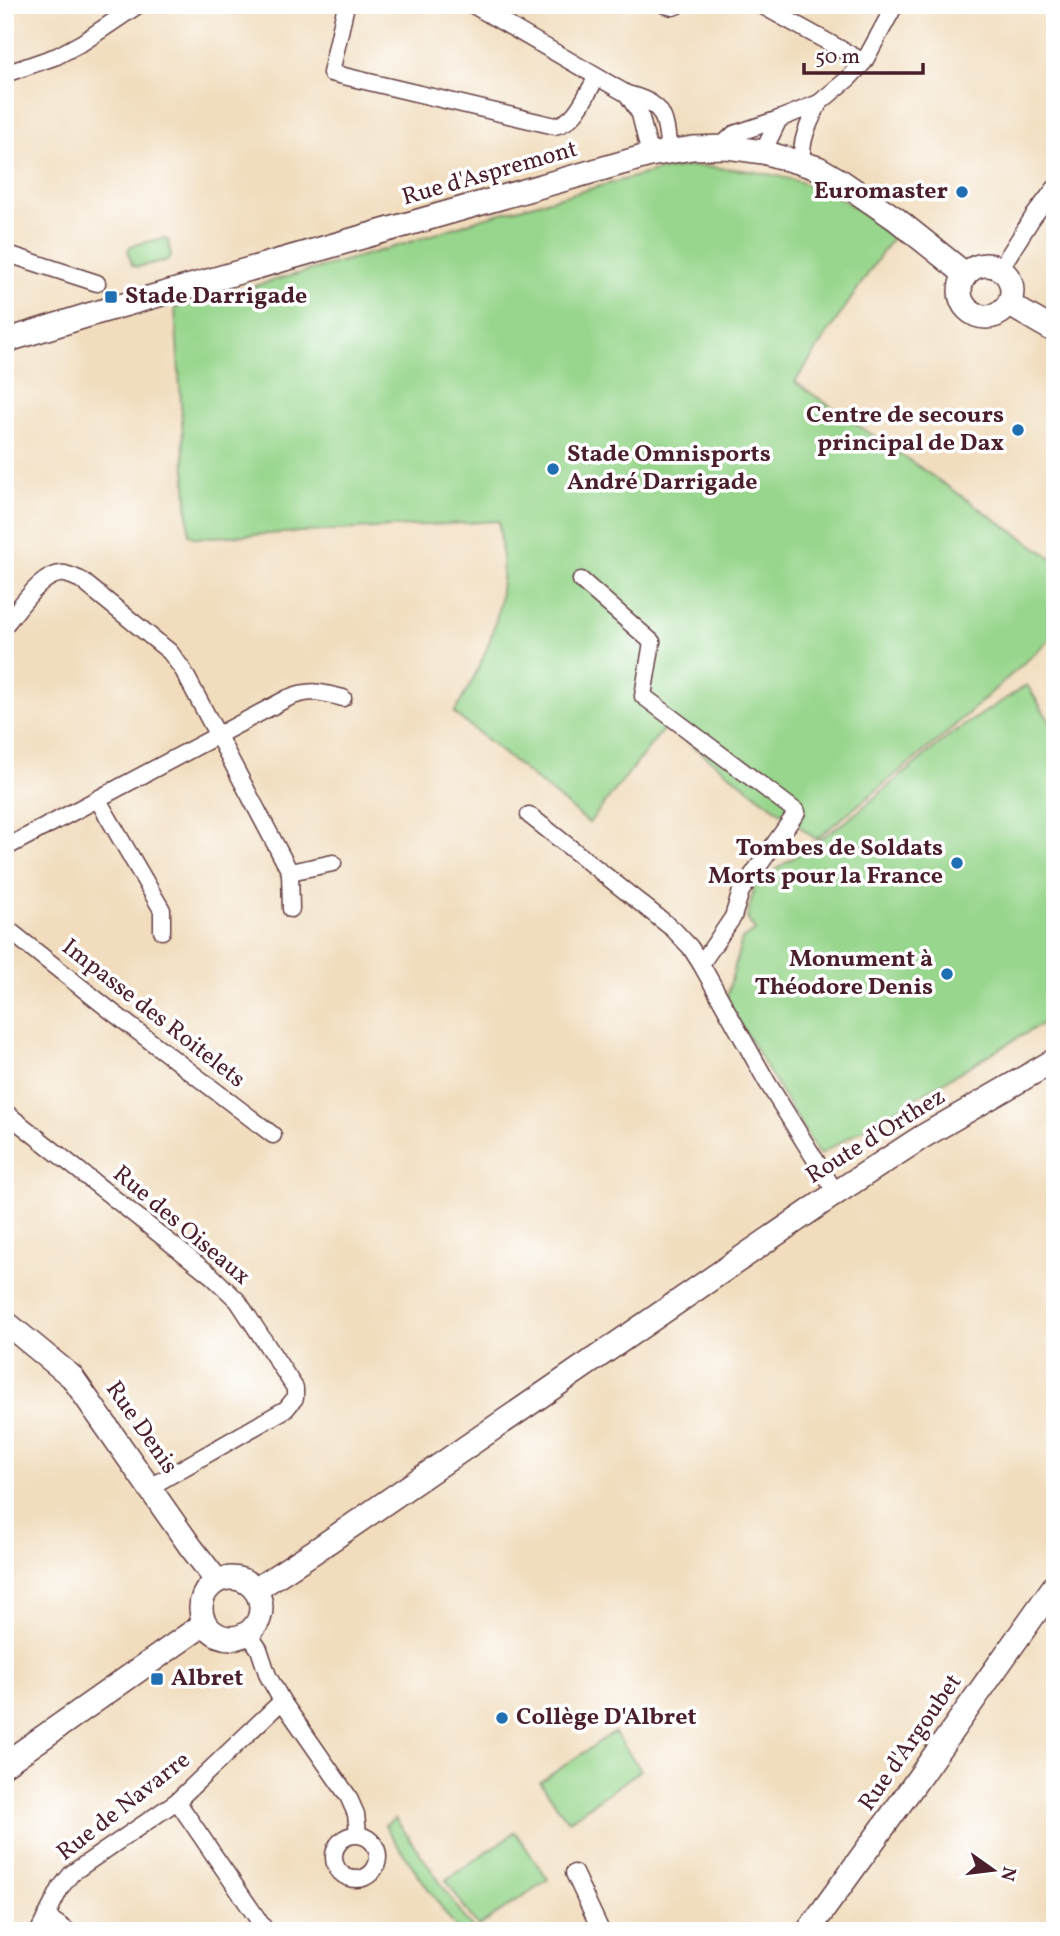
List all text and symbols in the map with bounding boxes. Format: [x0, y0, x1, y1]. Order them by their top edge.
scale bar [804, 32, 923, 76]
text: 50 m [815, 43, 860, 72]
street label: Rue d'Aspremont [398, 133, 582, 215]
place label: Euromaster [814, 175, 948, 209]
marker: Euromaster [954, 184, 970, 200]
place label: Stade Darrigade [125, 280, 307, 314]
marker: Stade Darrigade [103, 289, 119, 305]
place label: Centre de secours principal de Dax [806, 399, 1004, 461]
marker: Centre de secours principal de Dax [1010, 422, 1026, 438]
place label: Stade Omnisports André Darrigade [567, 438, 771, 500]
marker: Stade Omnisports André Darrigade [545, 461, 561, 477]
place label: Tombes de Soldats Morts pour la France [708, 832, 943, 894]
marker: Tombes de Soldats Morts pour la France [949, 855, 965, 871]
street label: Impasse des Roitelets [54, 931, 252, 1097]
place label: Monument à Théodore Denis [755, 943, 933, 1005]
marker: Monument à Théodore Denis [939, 966, 955, 982]
street label: Route d'Orthez [800, 1081, 952, 1193]
street label: Rue des Oiseaux [105, 1158, 257, 1294]
street label: Rue Denis [96, 1374, 186, 1482]
place label: Albret [171, 1662, 243, 1696]
street label: Rue d'Argoubet [851, 1668, 971, 1818]
marker: Albret [149, 1671, 165, 1687]
place label: Collège D'Albret [516, 1701, 697, 1735]
marker: Collège D'Albret [494, 1710, 510, 1726]
street label: Rue de Navarre [50, 1744, 198, 1870]
north arrow [958, 1834, 1028, 1904]
text: N [993, 1864, 1022, 1884]

